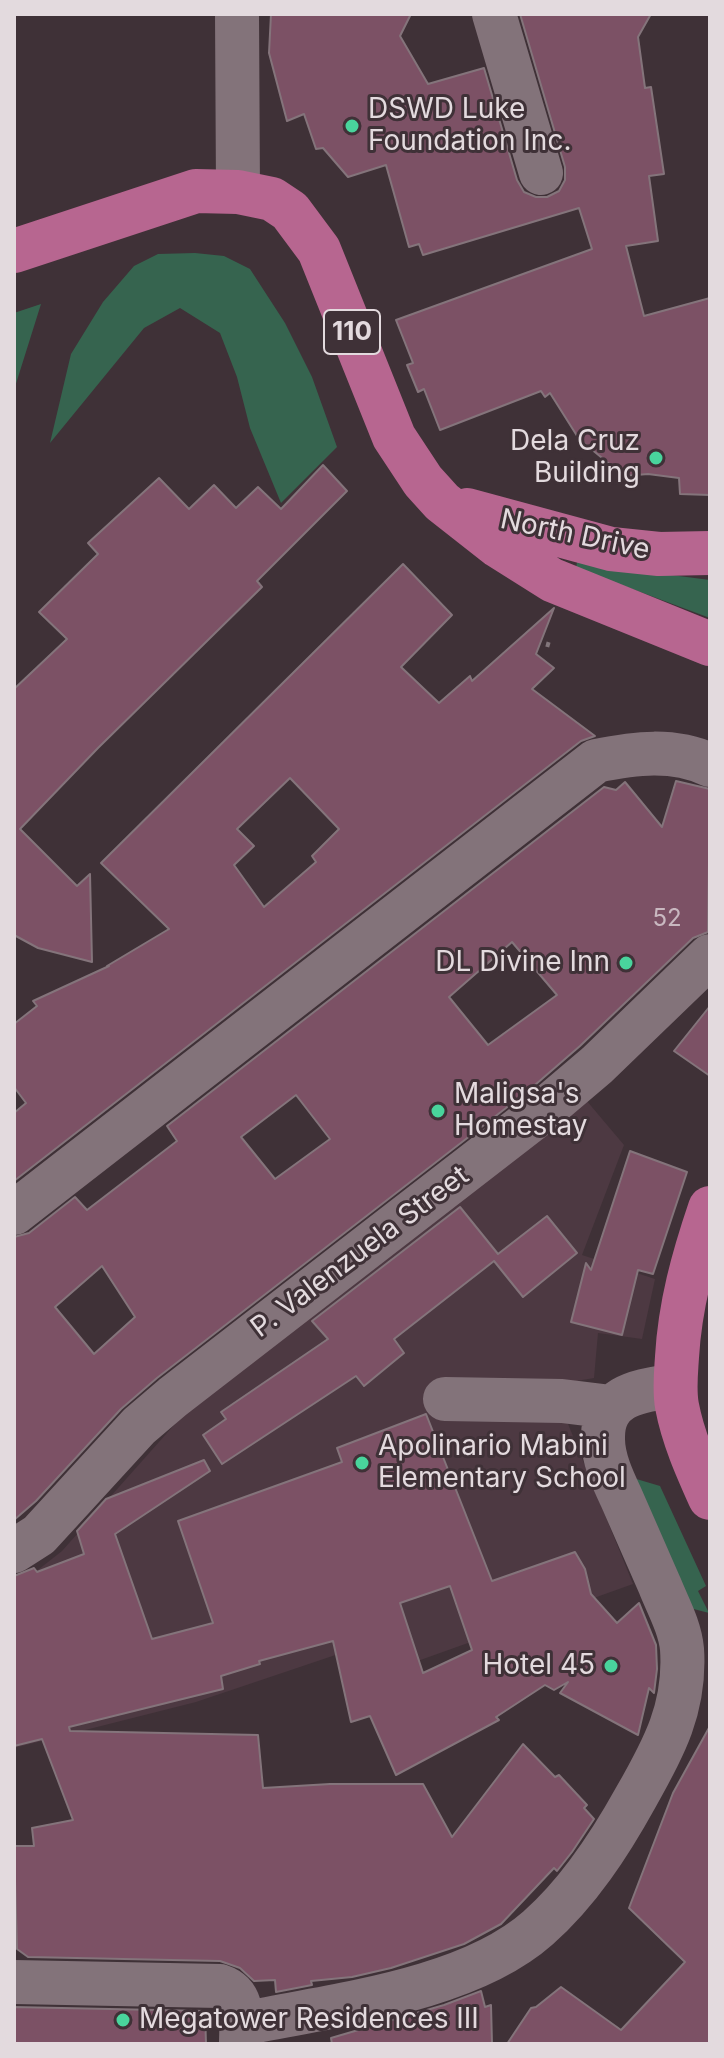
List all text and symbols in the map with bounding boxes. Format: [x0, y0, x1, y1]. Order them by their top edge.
place label: DSWD Luke Foundation Inc. [368, 93, 571, 159]
marker: DSWD Luke Foundation Inc. [343, 117, 361, 135]
road number: 110 [324, 310, 380, 354]
place label: Dela Cruz Building [510, 425, 640, 491]
marker: Dela Cruz Building [647, 449, 665, 467]
street label: North Drive [497, 503, 653, 567]
house number: 52 [652, 905, 682, 933]
place label: DL Divine Inn [435, 946, 610, 980]
marker: DL Divine Inn [617, 954, 635, 972]
place label: Maligsa's Homestay [454, 1078, 588, 1144]
marker: Maligsa's Homestay [429, 1102, 447, 1120]
street label: P. Valenzuela Street [245, 1159, 475, 1345]
place label: Apolinario Mabini Elementary School [378, 1430, 626, 1496]
marker: Apolinario Mabini Elementary School [353, 1454, 371, 1472]
place label: Hotel 45 [482, 1649, 595, 1683]
marker: Hotel 45 [602, 1657, 620, 1675]
place label: Megatower Residences III [139, 2003, 479, 2037]
marker: Megatower Residences III [114, 2011, 132, 2029]

